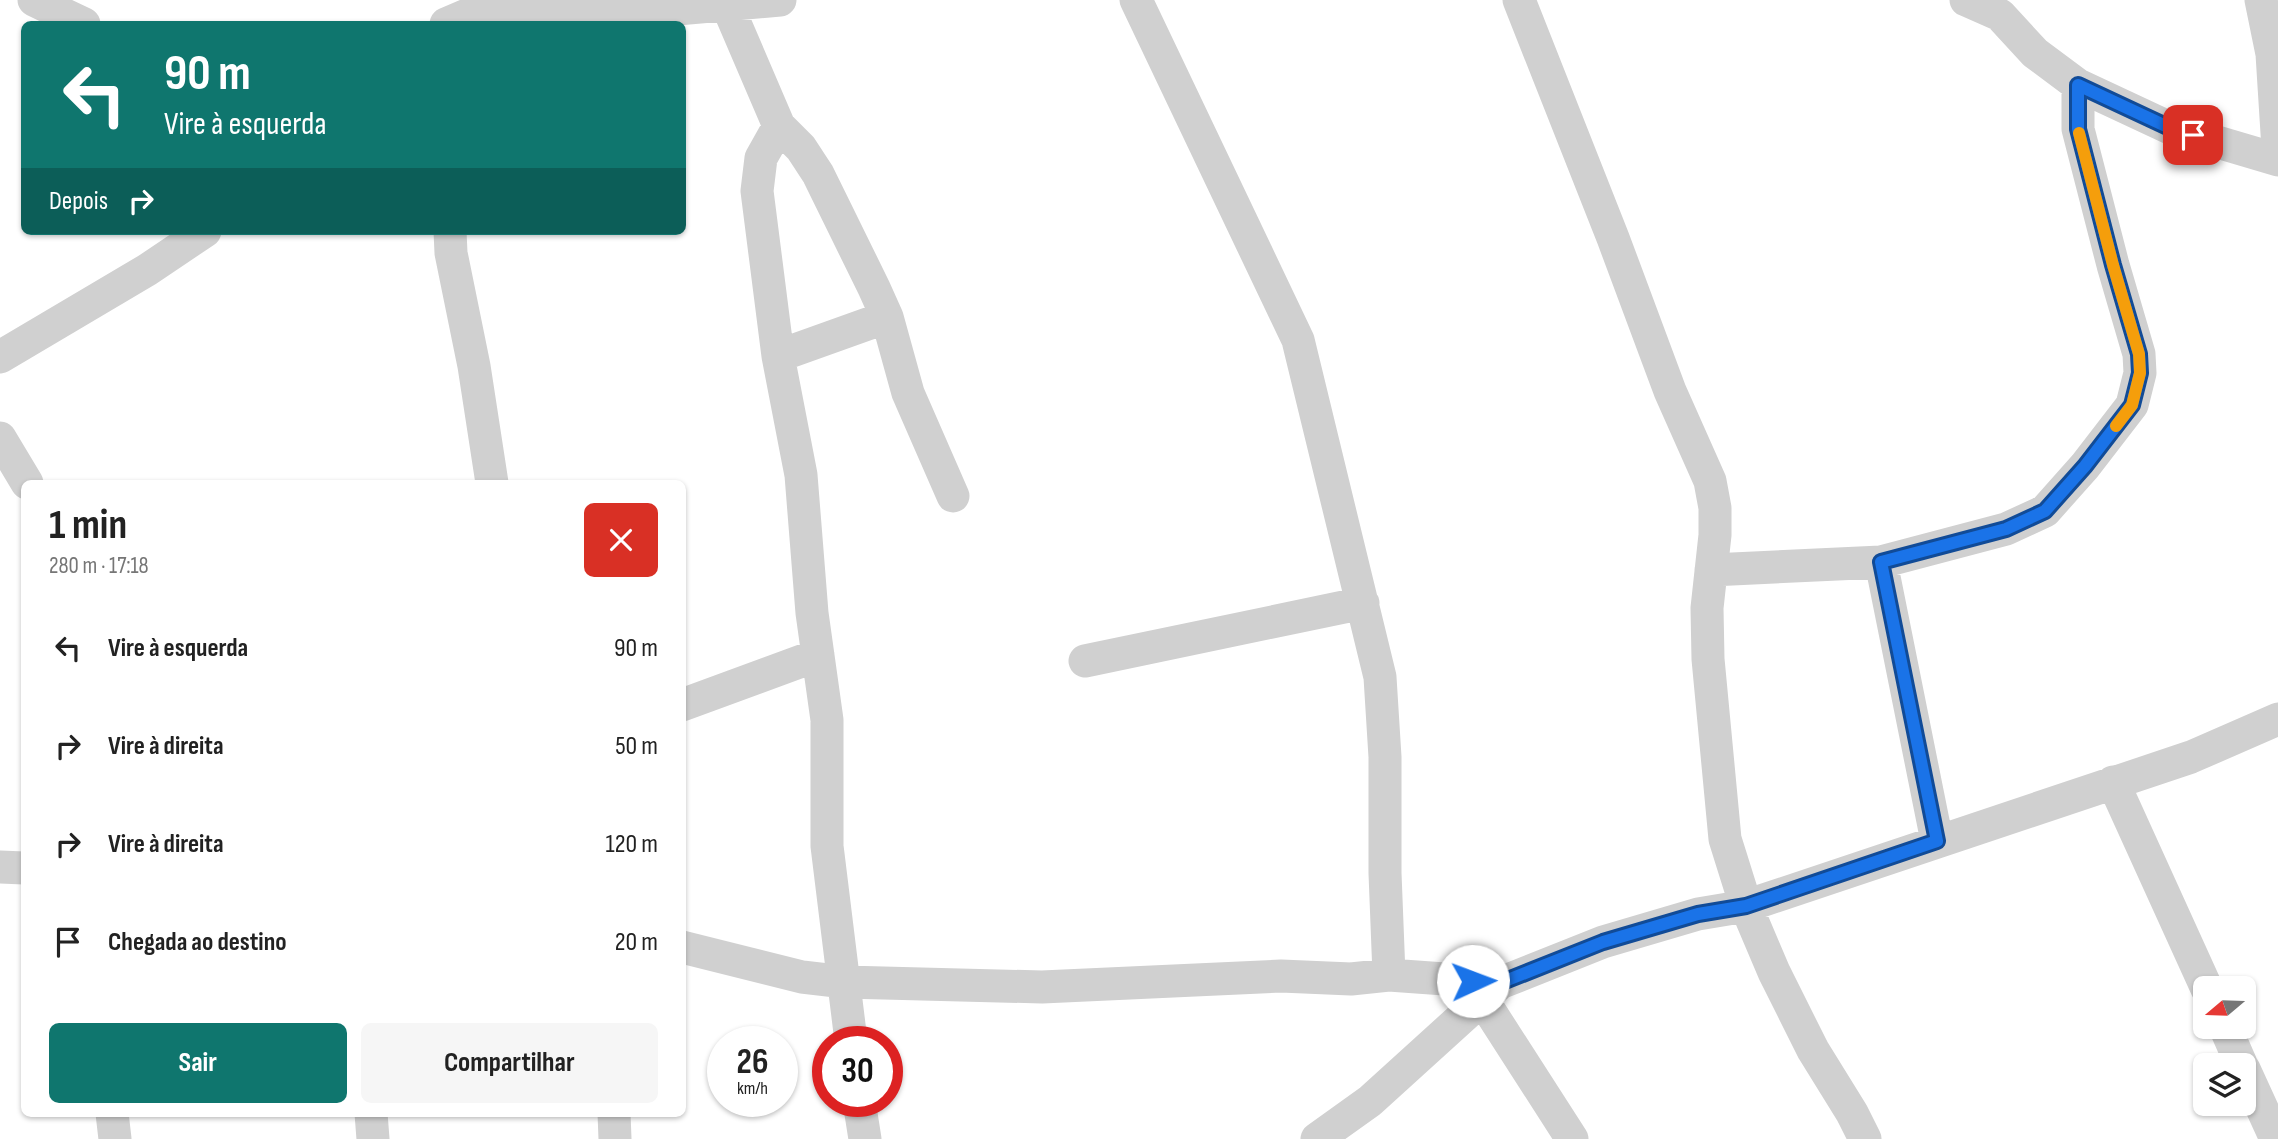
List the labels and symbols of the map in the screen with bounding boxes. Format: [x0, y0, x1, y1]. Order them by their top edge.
pin [2163, 105, 2223, 165]
position arrow [1436, 944, 1510, 1018]
north arrow [2193, 976, 2256, 1040]
speed limit sign: 30 [812, 1026, 903, 1117]

